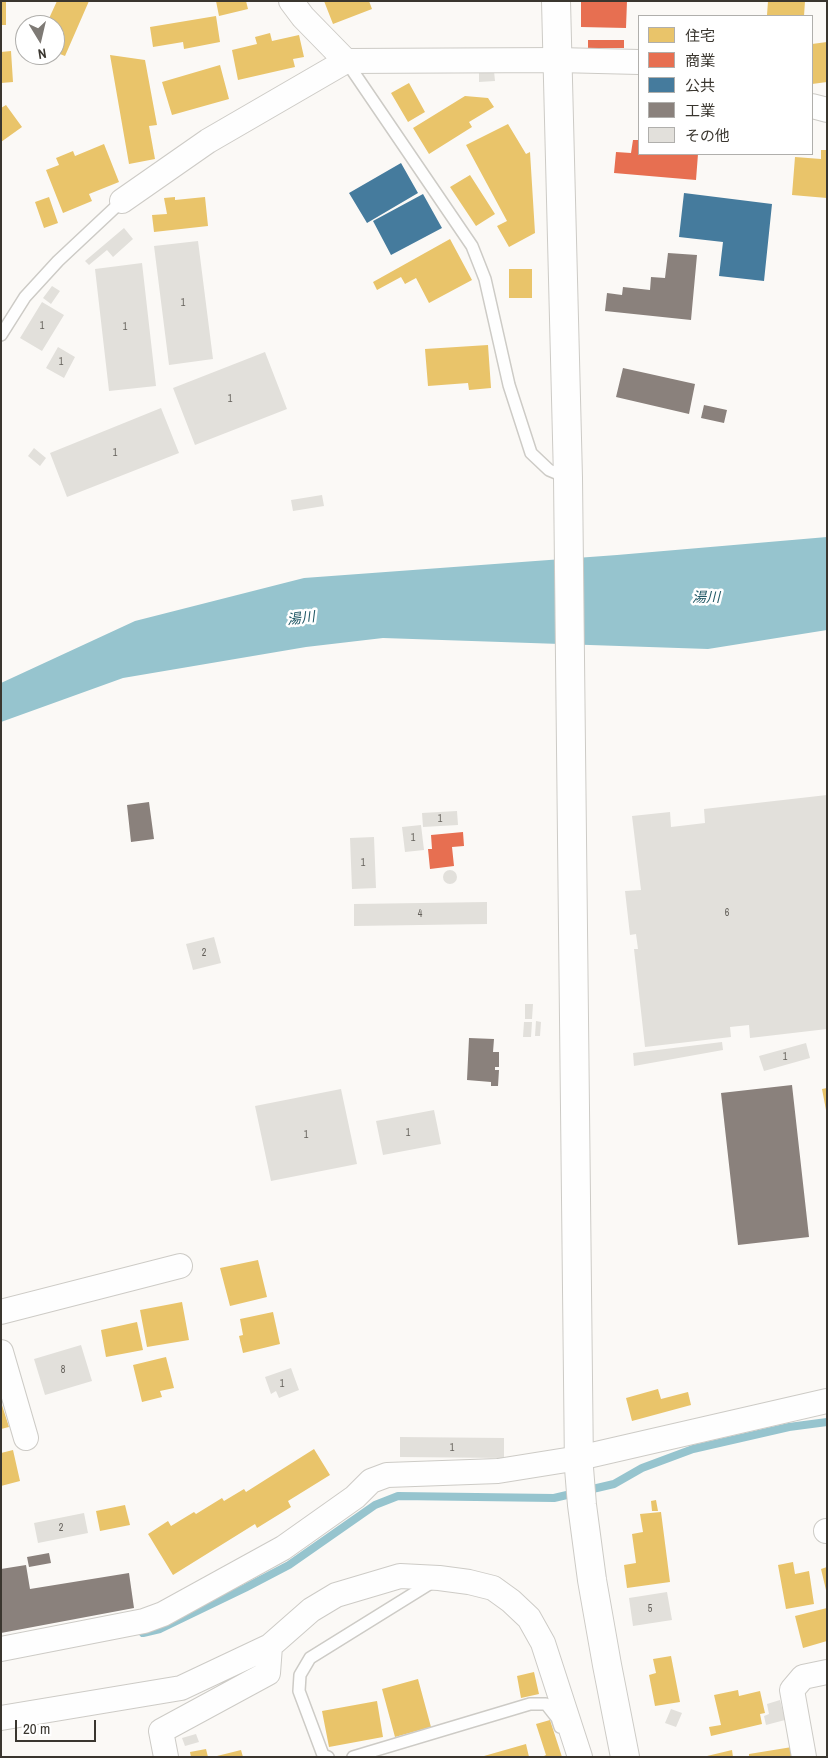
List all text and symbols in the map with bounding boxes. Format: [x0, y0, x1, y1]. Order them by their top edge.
north arrow [15, 15, 65, 65]
legend [638, 15, 813, 155]
text: 住宅 [685, 25, 715, 46]
text: N [37, 44, 48, 63]
text: 商業 [685, 50, 715, 71]
text: 公共 [685, 75, 715, 96]
text: 工業 [685, 100, 715, 121]
text: その他 [685, 125, 730, 146]
house number: 1 [181, 297, 185, 309]
house number: 1 [40, 320, 44, 332]
house number: 1 [123, 321, 127, 333]
house number: 1 [59, 356, 63, 368]
house number: 1 [228, 393, 232, 405]
house number: 1 [113, 447, 117, 459]
water label: 湯川 [692, 590, 720, 606]
water label: 湯川 [286, 609, 316, 629]
house number: 1 [438, 813, 442, 825]
house number: 1 [411, 832, 415, 844]
house number: 1 [361, 857, 365, 869]
house number: 6 [725, 907, 729, 919]
house number: 4 [418, 908, 422, 920]
house number: 2 [202, 947, 206, 959]
house number: 1 [783, 1051, 787, 1063]
house number: 1 [406, 1127, 410, 1139]
house number: 1 [304, 1129, 308, 1141]
house number: 8 [61, 1364, 65, 1376]
house number: 1 [280, 1378, 284, 1390]
house number: 1 [450, 1442, 454, 1454]
house number: 2 [59, 1522, 63, 1534]
house number: 5 [648, 1603, 652, 1615]
scale bar [18, 1710, 99, 1742]
text: 20 m [23, 1718, 50, 1739]

